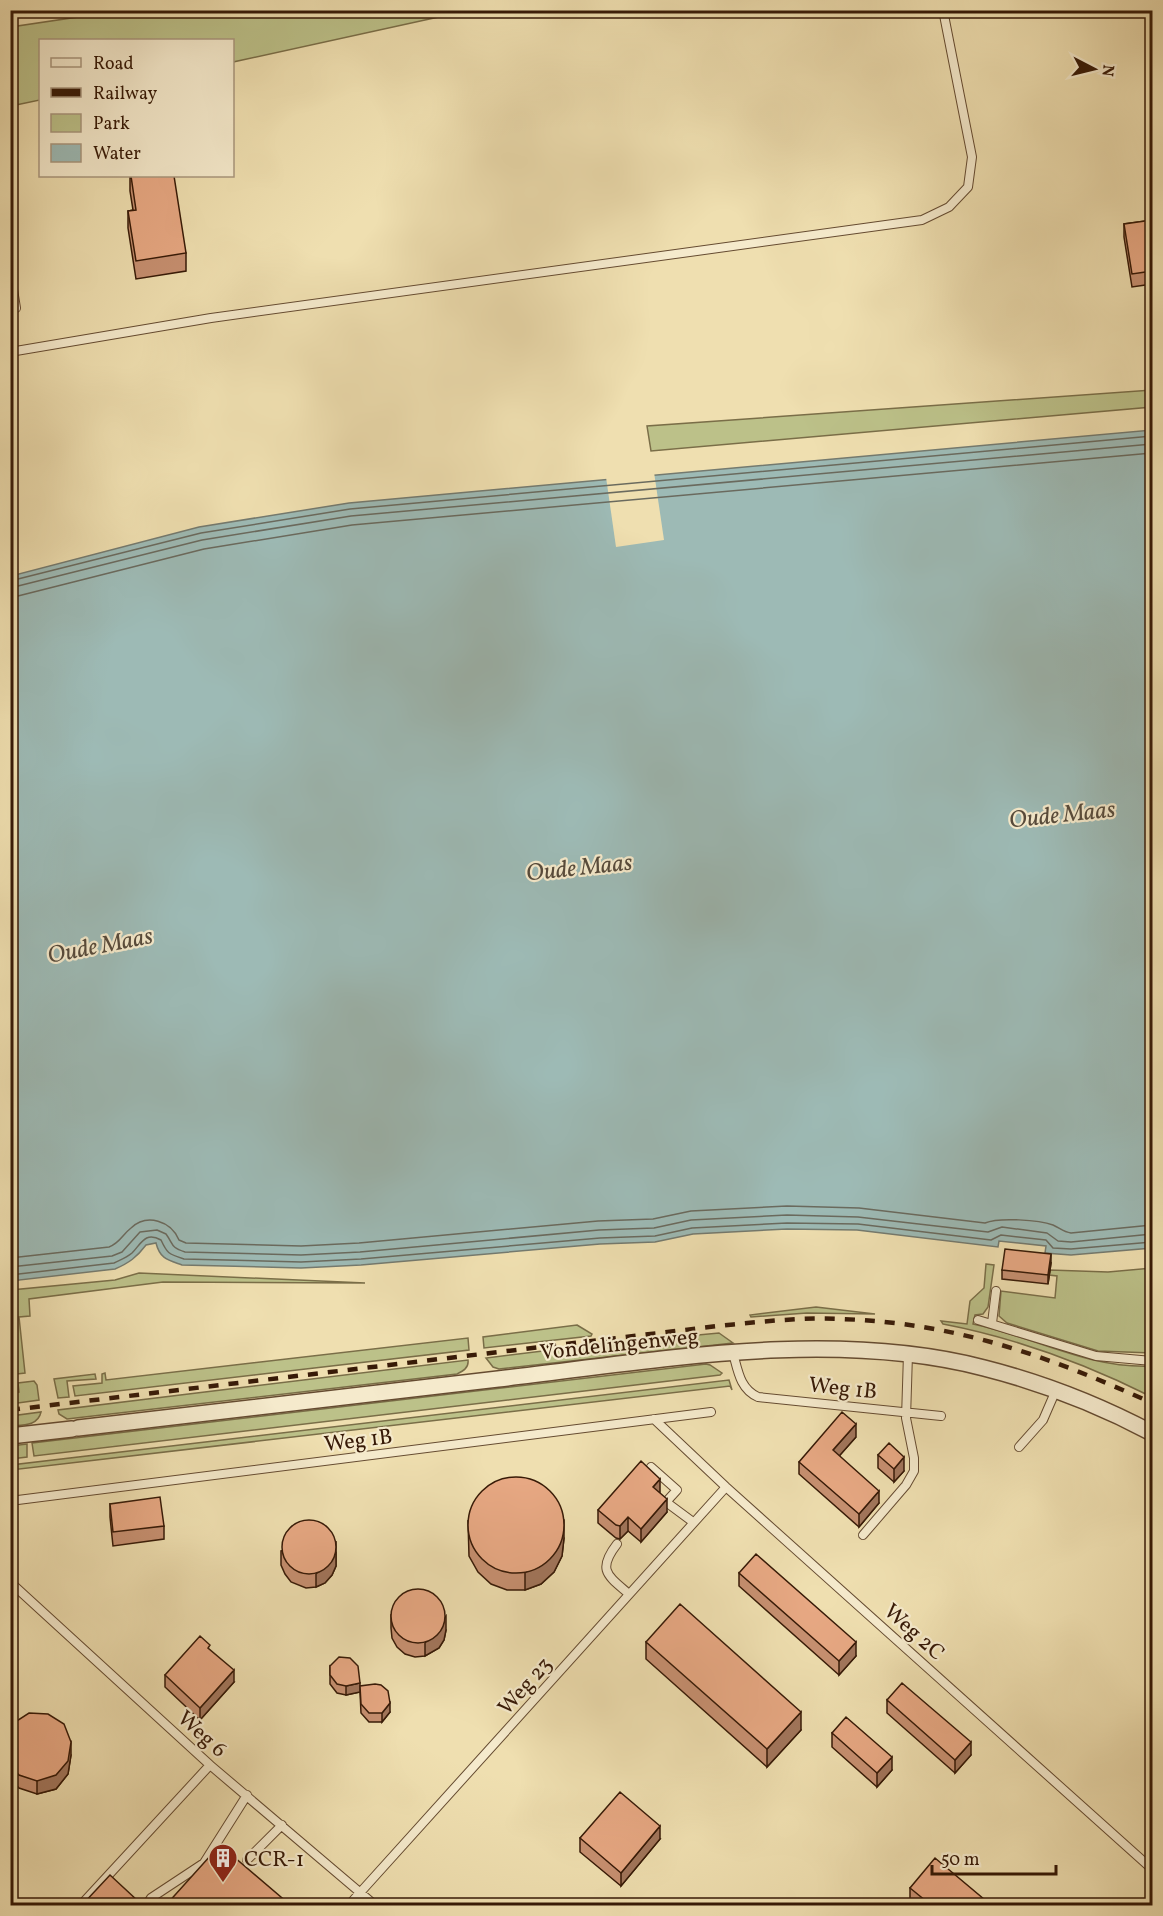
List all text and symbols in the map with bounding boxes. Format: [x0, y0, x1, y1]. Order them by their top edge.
legend [39, 39, 234, 177]
north arrow [1064, 39, 1124, 99]
text: Road [93, 52, 134, 77]
text: N [1095, 63, 1119, 78]
text: Railway [93, 82, 157, 107]
text: Park [93, 112, 130, 137]
text: Water [93, 142, 141, 167]
water label: Oude Maas [1007, 793, 1117, 838]
water label: Oude Maas [524, 846, 634, 891]
water label: Oude Maas [45, 920, 156, 974]
street label: Vondelingenweg [538, 1322, 700, 1369]
street label: Weg 1B [807, 1370, 878, 1408]
street label: Weg 1B [322, 1422, 394, 1461]
street label: Weg 2C [876, 1597, 951, 1669]
street label: Weg 23 [491, 1651, 560, 1723]
street label: Weg 6 [170, 1704, 233, 1766]
scale bar [932, 1838, 1056, 1876]
building icon: CCR-1 [207, 1842, 239, 1884]
place label: CCR-1 [244, 1845, 304, 1876]
text: 50 m [941, 1848, 980, 1873]

